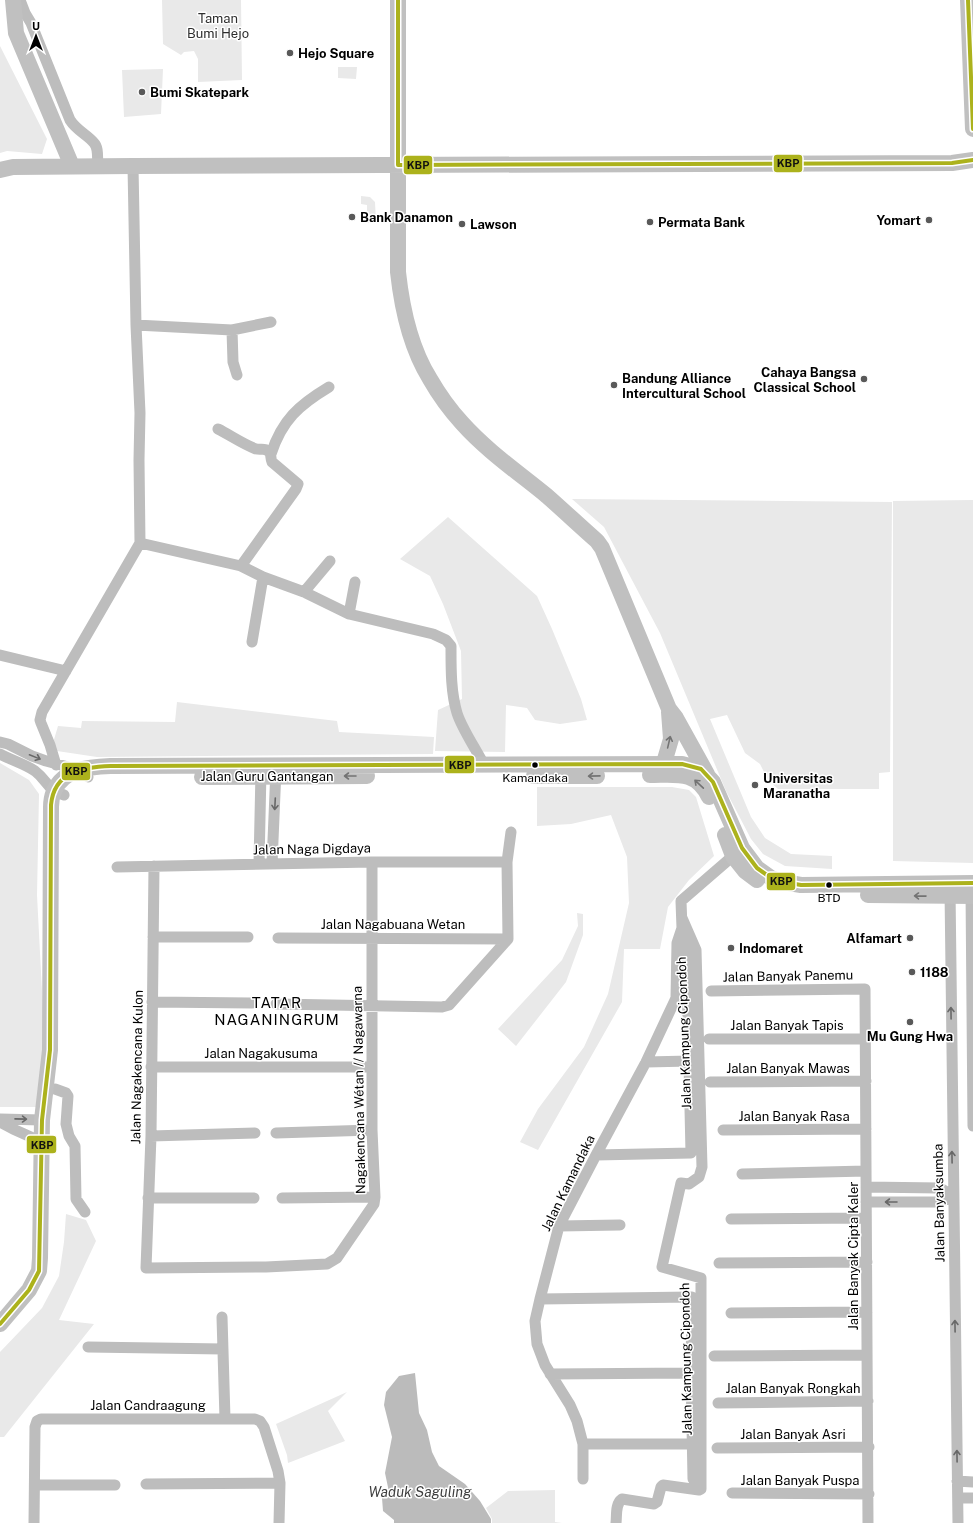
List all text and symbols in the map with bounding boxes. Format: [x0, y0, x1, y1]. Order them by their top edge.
park label: Taman Bumi Hejo [187, 11, 249, 41]
north arrow [16, 16, 56, 56]
text: U [32, 20, 40, 32]
place label: Hejo Square [298, 46, 374, 61]
marker: Hejo Square [285, 48, 295, 58]
place label: Bumi Skatepark [150, 85, 249, 100]
marker: Bumi Skatepark [137, 87, 147, 97]
line badge: KBP [773, 154, 803, 173]
line badge: KBP [403, 155, 433, 175]
text: KBP [777, 157, 799, 169]
text: KBP [407, 159, 429, 171]
place label: Bank Danamon [360, 210, 453, 225]
marker: Bank Danamon [347, 212, 357, 222]
place label: Yomart [876, 213, 921, 228]
place label: Permata Bank [658, 215, 745, 230]
marker: Yomart [924, 215, 934, 225]
place label: Lawson [470, 217, 517, 232]
marker: Permata Bank [645, 217, 655, 227]
marker: Lawson [457, 219, 467, 229]
place label: Cahaya Bangsa Classical School [753, 365, 856, 395]
place label: Bandung Alliance Intercultural School [622, 371, 746, 401]
marker: Cahaya Bangsa Classical School [859, 374, 869, 384]
marker: Bandung Alliance Intercultural School [609, 380, 619, 390]
one-way arrow [666, 736, 674, 749]
one-way arrow [28, 754, 40, 761]
line badge: KBP [444, 755, 475, 774]
text: KBP [449, 759, 471, 771]
marker: Kamandaka [530, 760, 540, 770]
line badge: KBP [61, 762, 91, 781]
text: KBP [65, 765, 87, 777]
street label: Jalan Guru Gantangan [200, 769, 334, 784]
place label: Kamandaka [502, 771, 568, 785]
place label: Universitas Maranatha [763, 771, 833, 801]
one-way arrow [344, 772, 357, 780]
one-way arrow [588, 772, 601, 780]
one-way arrow [694, 779, 704, 788]
marker: Universitas Maranatha [750, 780, 760, 790]
one-way arrow [272, 797, 279, 810]
street label: Jalan Naga Digdaya [253, 840, 371, 858]
line badge: KBP [766, 872, 796, 891]
text: KBP [770, 875, 792, 887]
marker: BTD [824, 880, 834, 890]
place label: BTD [817, 891, 841, 905]
one-way arrow [914, 892, 927, 899]
street label: Jalan Nagabuana Wetan [321, 917, 465, 932]
place label: Alfamart [846, 931, 902, 946]
marker: Alfamart [905, 933, 915, 943]
place label: Indomaret [739, 941, 803, 956]
marker: Indomaret [726, 943, 736, 953]
street label: Jalan Kampung Cipondoh [674, 956, 694, 1110]
place label: 1188 [920, 965, 949, 980]
street label: Jalan Banyak Panemu [723, 967, 853, 985]
marker: 1188 [907, 967, 917, 977]
street label: Nagakencana Wétan // Nagawarna [350, 986, 368, 1194]
street label: Jalan Nagakencana Kulon [128, 990, 146, 1144]
district label: TATAR NAGANINGRUM [214, 994, 340, 1028]
one-way arrow [947, 1007, 955, 1020]
marker: Mu Gung Hwa [905, 1017, 915, 1027]
street label: Jalan Banyak Tapis [730, 1018, 844, 1033]
place label: Mu Gung Hwa [867, 1029, 953, 1044]
street label: Jalan Nagakusuma [204, 1046, 318, 1061]
street label: Jalan Banyak Mawas [726, 1061, 850, 1076]
street label: Jalan Banyak Rasa [738, 1109, 850, 1124]
one-way arrow [14, 1115, 27, 1123]
street label: Jalan Kamandaka [538, 1132, 598, 1234]
line badge: KBP [26, 1135, 57, 1154]
text: KBP [31, 1139, 53, 1151]
street label: Jalan Banyaksumba [930, 1144, 948, 1262]
one-way arrow [948, 1151, 956, 1164]
street label: Jalan Banyak Cipta Kaler [846, 1182, 861, 1330]
one-way arrow [885, 1198, 898, 1206]
street label: Jalan Kampung Cipondoh [677, 1283, 695, 1435]
one-way arrow [951, 1320, 959, 1333]
street label: Jalan Banyak Rongkah [726, 1381, 860, 1396]
street label: Jalan Candraagung [90, 1398, 206, 1413]
street label: Jalan Banyak Asri [740, 1427, 846, 1442]
one-way arrow [953, 1450, 961, 1463]
street label: Jalan Banyak Puspa [741, 1473, 859, 1488]
water label: Waduk Saguling [369, 1484, 472, 1500]

